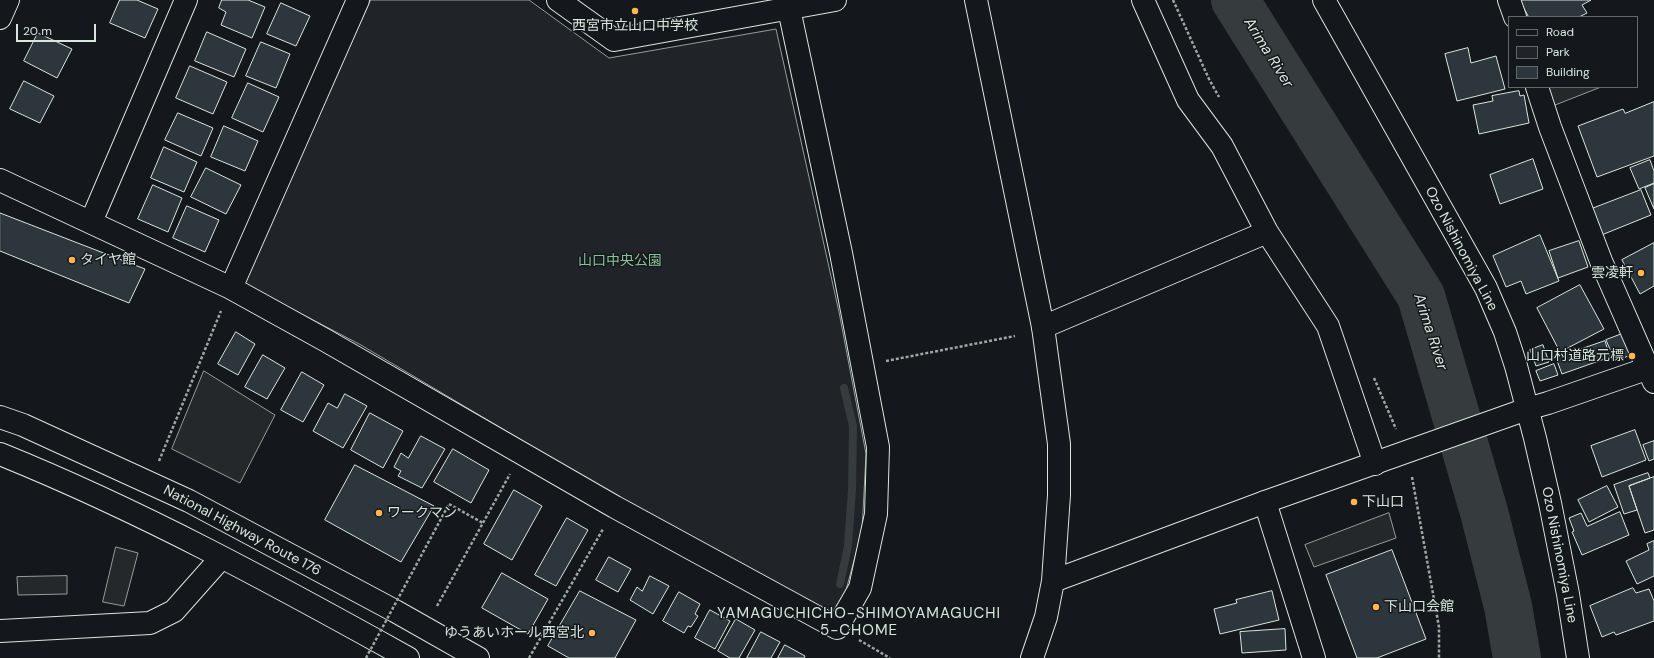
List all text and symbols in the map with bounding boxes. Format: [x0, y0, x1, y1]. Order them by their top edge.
marker: 西宮市立山口中学校 [630, 6, 640, 16]
water label: Arima River [1239, 15, 1297, 91]
scale bar [18, 16, 98, 42]
legend [1508, 16, 1638, 88]
place label: 西宮市立山口中学校 [572, 18, 698, 34]
text: 20 m [23, 23, 52, 39]
text: Road [1546, 24, 1574, 40]
text: Park [1546, 44, 1570, 60]
text: Building [1546, 64, 1590, 80]
street label: Ozo Nishinomiya Line [1421, 184, 1501, 314]
place label: タイヤ館 [80, 252, 136, 268]
park label: 山口中央公園 [578, 253, 662, 269]
marker: タイヤ館 [67, 255, 77, 265]
place label: 雲凌軒 [1591, 265, 1633, 281]
marker: 雲凌軒 [1636, 268, 1646, 278]
water label: Arima River [1409, 291, 1451, 373]
place label: 山口村道路元標 [1526, 348, 1624, 364]
marker: 山口村道路元標 [1627, 351, 1637, 361]
street label: National Highway Route 176 [160, 482, 324, 580]
street label: Ozo Nishinomiya Line [1538, 486, 1580, 624]
place label: 下山口 [1362, 494, 1404, 510]
marker: 下山口 [1349, 497, 1359, 507]
place label: ワークマン [387, 505, 457, 521]
marker: ワークマン [374, 508, 384, 518]
place label: 下山口会館 [1384, 599, 1454, 615]
marker: 下山口会館 [1371, 602, 1381, 612]
district label: YAMAGUCHICHO-SHIMOYAMAGUCHI 5-CHOME [717, 605, 1001, 640]
place label: ゆうあいホール西宮北 [444, 625, 584, 641]
marker: ゆうあいホール西宮北 [587, 628, 597, 638]

